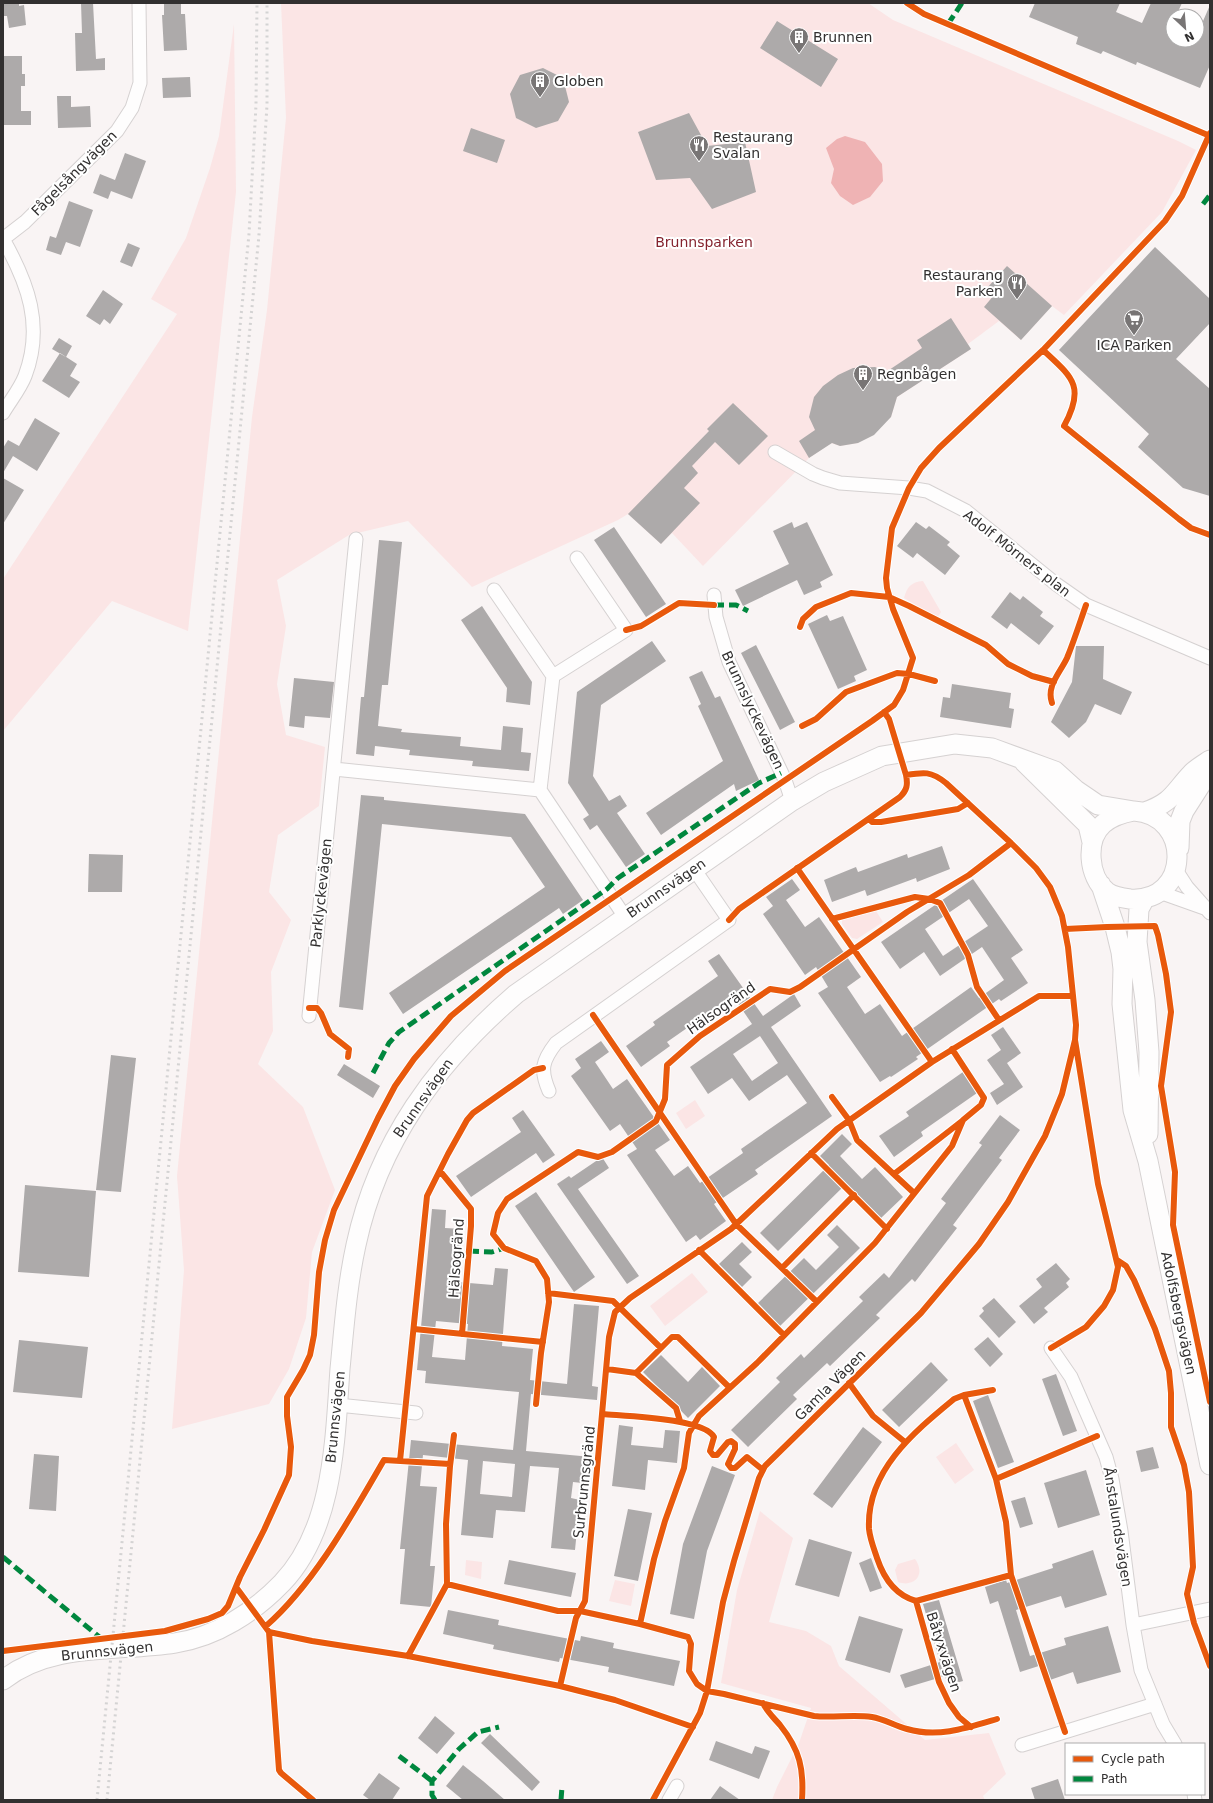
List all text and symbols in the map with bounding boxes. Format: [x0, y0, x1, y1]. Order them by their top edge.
north arrow [1165, 8, 1205, 48]
building icon: Brunnen [788, 26, 810, 54]
place label: Brunnen [813, 29, 872, 45]
text: N [1182, 29, 1196, 44]
building icon: Globen [529, 70, 551, 98]
place label: Globen [554, 73, 604, 89]
street label: Fågelsångvägen [28, 127, 120, 219]
place label: Restaurang Svalan [713, 129, 793, 161]
restaurant icon: Restaurang Svalan [688, 134, 710, 162]
park label: Brunnsparken [655, 234, 753, 250]
place label: Restaurang Parken [923, 267, 1003, 299]
restaurant icon: Restaurang Parken [1006, 272, 1028, 300]
supermarket icon: ICA Parken [1123, 308, 1145, 336]
place label: ICA Parken [1096, 337, 1172, 353]
building icon: Regnbågen [852, 363, 874, 391]
place label: Regnbågen [877, 366, 956, 382]
street label: Adolf Mörners plan [960, 506, 1074, 600]
street label: Brunnslyckevägen [719, 648, 787, 772]
street label: Parklyckevägen [307, 838, 335, 948]
street label: Brunnsvägen [624, 855, 708, 921]
street label: Hälsogränd [684, 979, 758, 1037]
street label: Brunnsvägen [390, 1056, 456, 1140]
street label: Hälsogränd [445, 1218, 467, 1298]
street label: Adolfsbergsvägen [1158, 1250, 1200, 1376]
street label: Gamla Vägen [791, 1346, 869, 1424]
street label: Brunnsvägen [322, 1370, 348, 1464]
street label: Surbrunnsgränd [570, 1425, 598, 1539]
street label: Ånstalundsvägen [1101, 1466, 1135, 1588]
street label: Båtyxvägen [923, 1610, 965, 1694]
street label: Brunnsvägen [60, 1638, 154, 1664]
legend [1065, 1743, 1205, 1795]
text: Cycle path [1101, 1752, 1165, 1766]
text: Path [1101, 1772, 1127, 1786]

